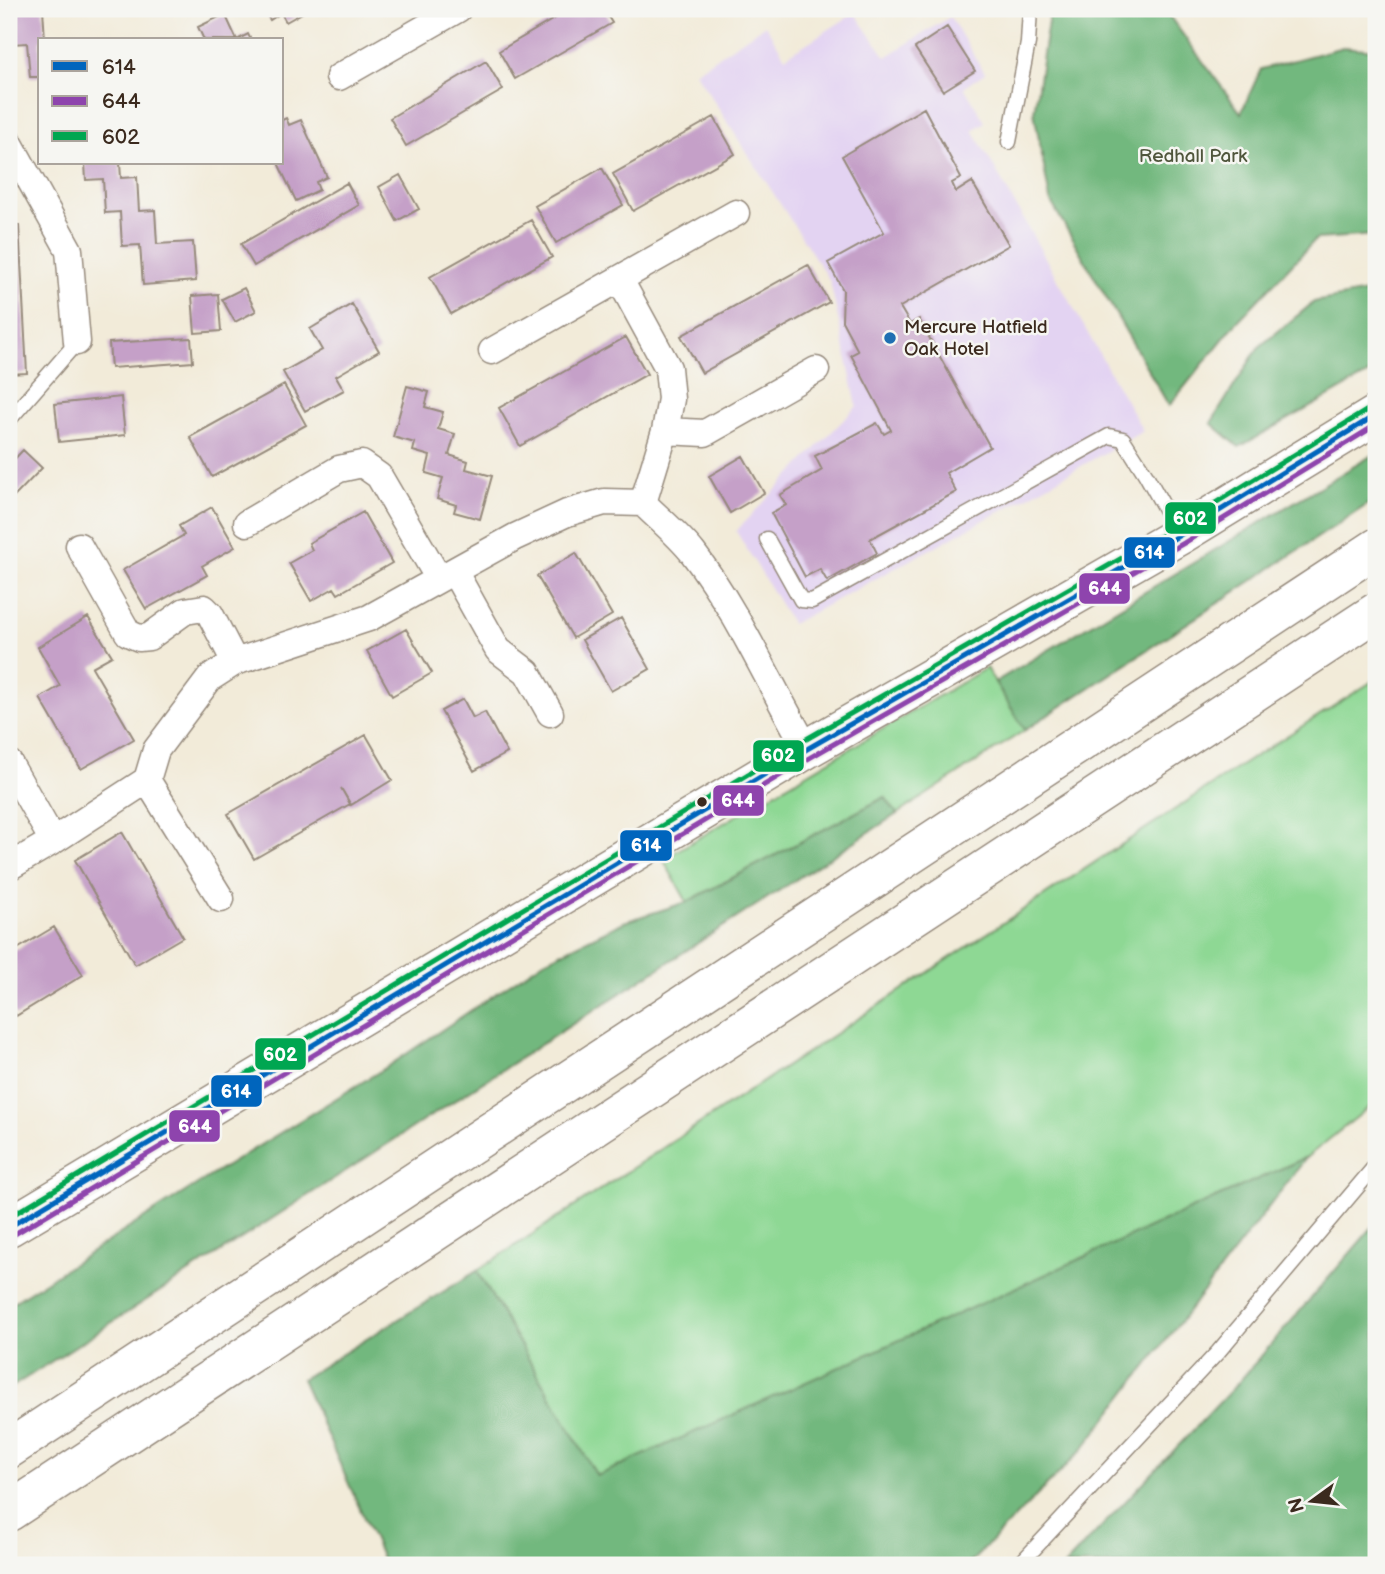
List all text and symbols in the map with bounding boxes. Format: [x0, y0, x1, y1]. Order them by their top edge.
legend [38, 38, 284, 164]
text: 614 [102, 55, 136, 80]
text: 644 [102, 89, 141, 114]
text: 602 [102, 125, 140, 150]
park label: Redhall Park [1139, 145, 1248, 168]
place label: Mercure Hatfield Oak Hotel [904, 316, 1048, 361]
marker: Mercure Hatfield Oak Hotel [882, 330, 898, 346]
line badge: 602 [1164, 501, 1217, 535]
text: 602 [1173, 508, 1208, 531]
line badge: 614 [1123, 536, 1176, 569]
text: 614 [1134, 542, 1164, 565]
line badge: 644 [1078, 572, 1131, 605]
text: 644 [1088, 578, 1122, 601]
line badge: 602 [752, 739, 805, 773]
text: 602 [761, 745, 796, 768]
line badge: 644 [712, 784, 765, 817]
text: 644 [721, 790, 755, 813]
unlabelled marker [695, 795, 709, 809]
line badge: 614 [619, 829, 673, 862]
text: 614 [631, 835, 661, 858]
line badge: 602 [254, 1037, 307, 1071]
text: 602 [263, 1044, 298, 1067]
line badge: 614 [210, 1074, 263, 1108]
text: 614 [221, 1081, 251, 1104]
line badge: 644 [168, 1109, 221, 1143]
text: 644 [178, 1116, 212, 1139]
north arrow [1276, 1466, 1346, 1536]
text: N [1284, 1495, 1310, 1515]

